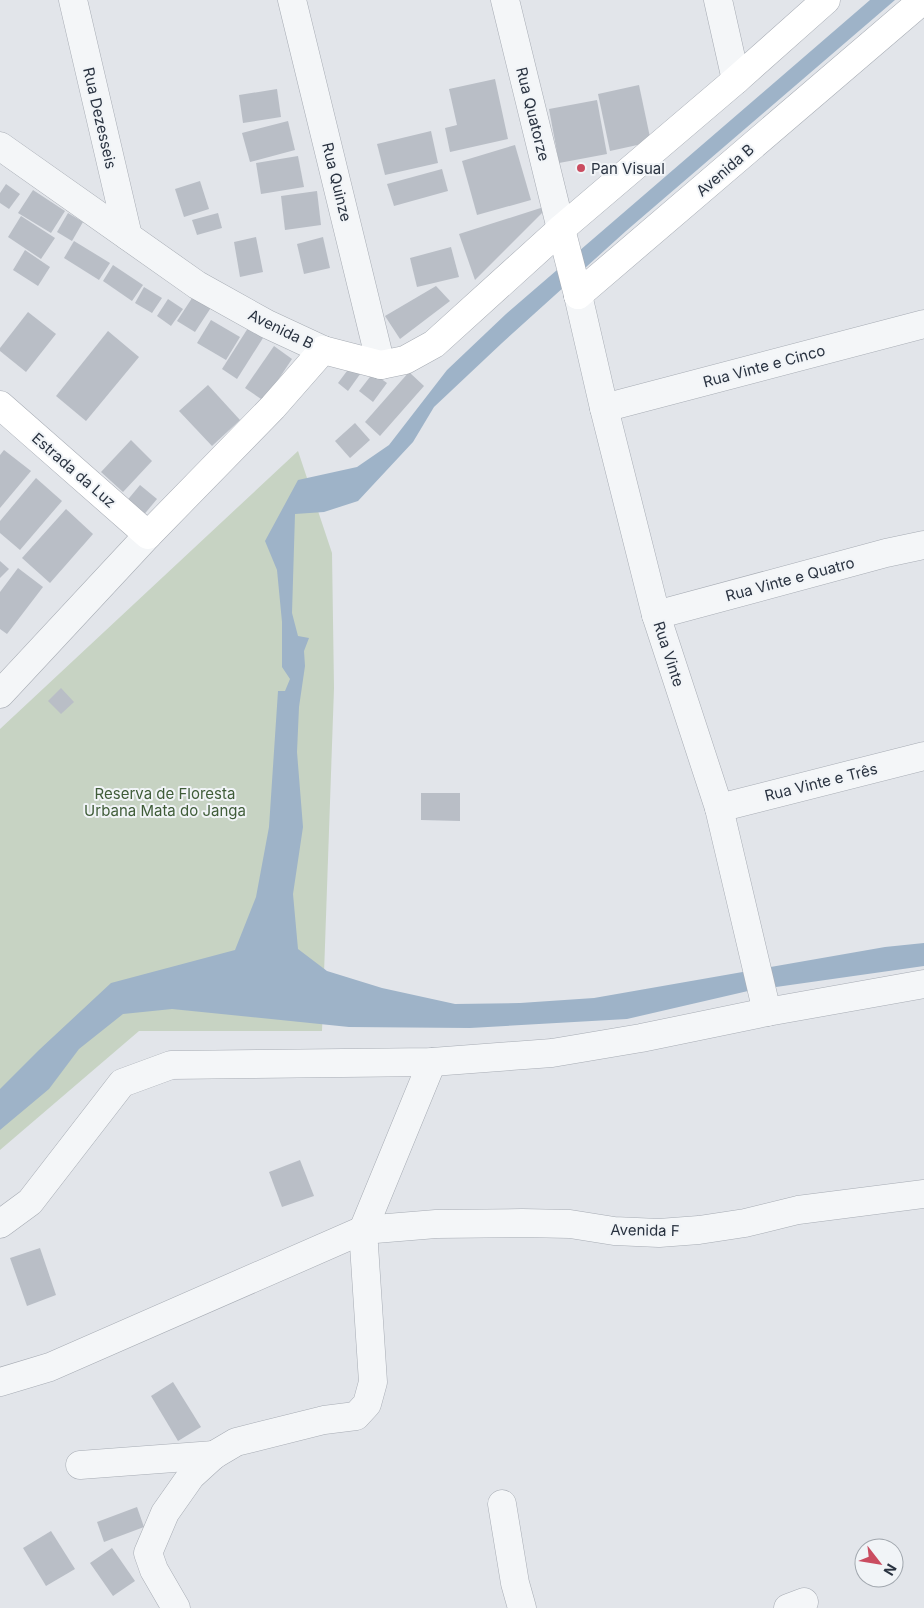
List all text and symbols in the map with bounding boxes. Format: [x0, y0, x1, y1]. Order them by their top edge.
street label: Rua Dezesseis [79, 65, 121, 171]
street label: Rua Quatorze [512, 65, 554, 163]
street label: Rua Quinze [318, 140, 356, 224]
street label: Avenida B [692, 140, 758, 200]
place label: Pan Visual [591, 159, 665, 178]
marker: Pan Visual [575, 162, 587, 174]
street label: Avenida B [245, 305, 317, 353]
street label: Rua Vinte e Cinco [701, 341, 827, 391]
street label: Estrada da Luz [28, 428, 120, 512]
street label: Rua Vinte e Quatro [723, 553, 857, 605]
street label: Rua Vinte [650, 619, 688, 689]
street label: Rua Vinte e Três [763, 759, 879, 805]
park label: Reserva de Floresta Urbana Mata do Janga [84, 784, 246, 820]
street label: Avenida F [610, 1220, 680, 1240]
north arrow [854, 1538, 904, 1588]
text: N [881, 1561, 901, 1579]

